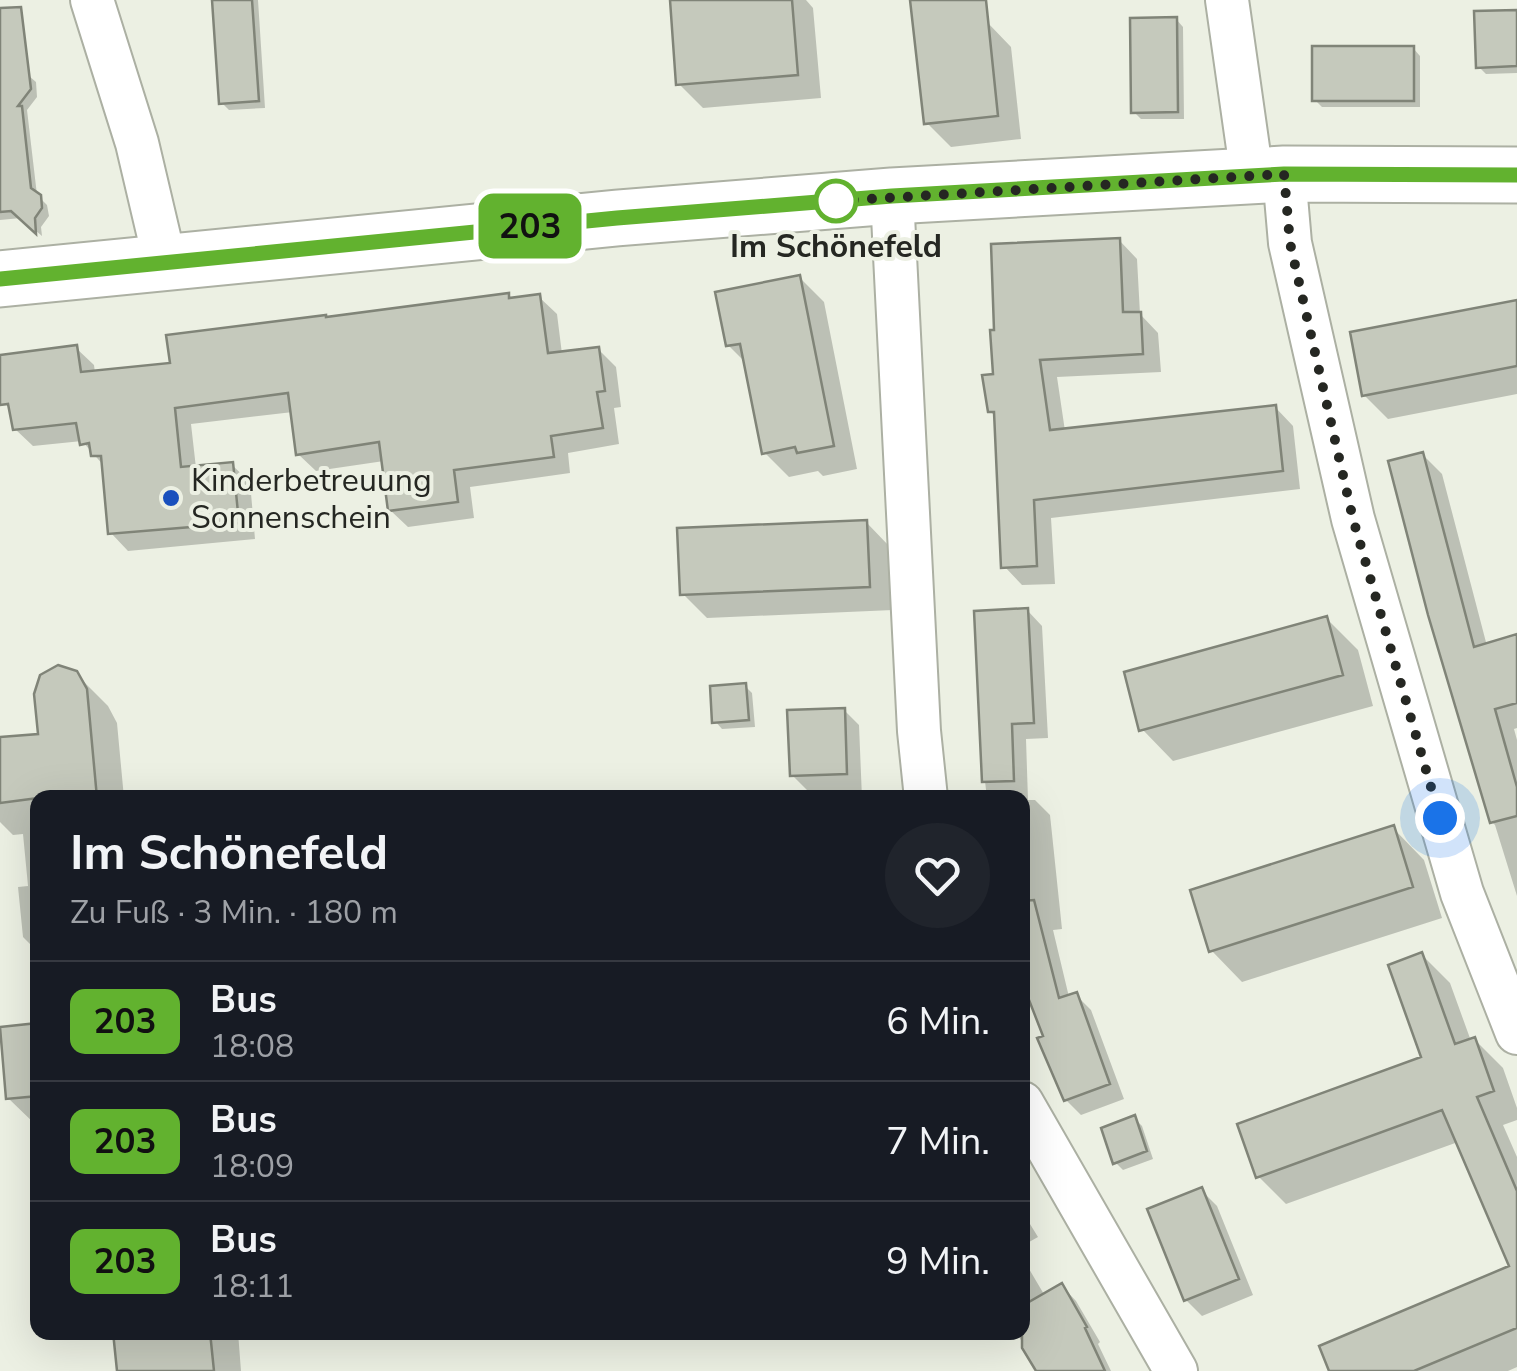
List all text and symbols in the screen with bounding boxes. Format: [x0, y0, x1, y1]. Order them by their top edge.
marker: Im Schönefeld [815, 180, 857, 222]
line badge: 203 [472, 194, 588, 258]
text: 203 [498, 203, 562, 250]
place label: Im Schönefeld [730, 225, 942, 268]
place label: Kinderbetreuung Sonnenschein [191, 459, 432, 539]
marker: Kinderbetreuung Sonnenschein [160, 487, 182, 509]
your location [1415, 793, 1465, 843]
text: Im Schönefeld [70, 820, 388, 886]
button: heart [885, 823, 990, 928]
text: Zu Fuß · 3 Min. · 180 m [70, 891, 398, 934]
text: Bus [210, 974, 277, 1025]
text: 6 Min. [886, 996, 990, 1047]
text: 203 [93, 998, 157, 1045]
text: 18:08 [210, 1025, 294, 1068]
text: Bus [210, 1094, 277, 1145]
text: 7 Min. [886, 1116, 990, 1167]
text: 203 [93, 1118, 157, 1165]
text: 18:09 [210, 1145, 294, 1188]
text: Bus [210, 1214, 277, 1265]
text: 9 Min. [886, 1236, 990, 1287]
text: 203 [93, 1238, 157, 1285]
text: 18:11 [210, 1265, 294, 1308]

